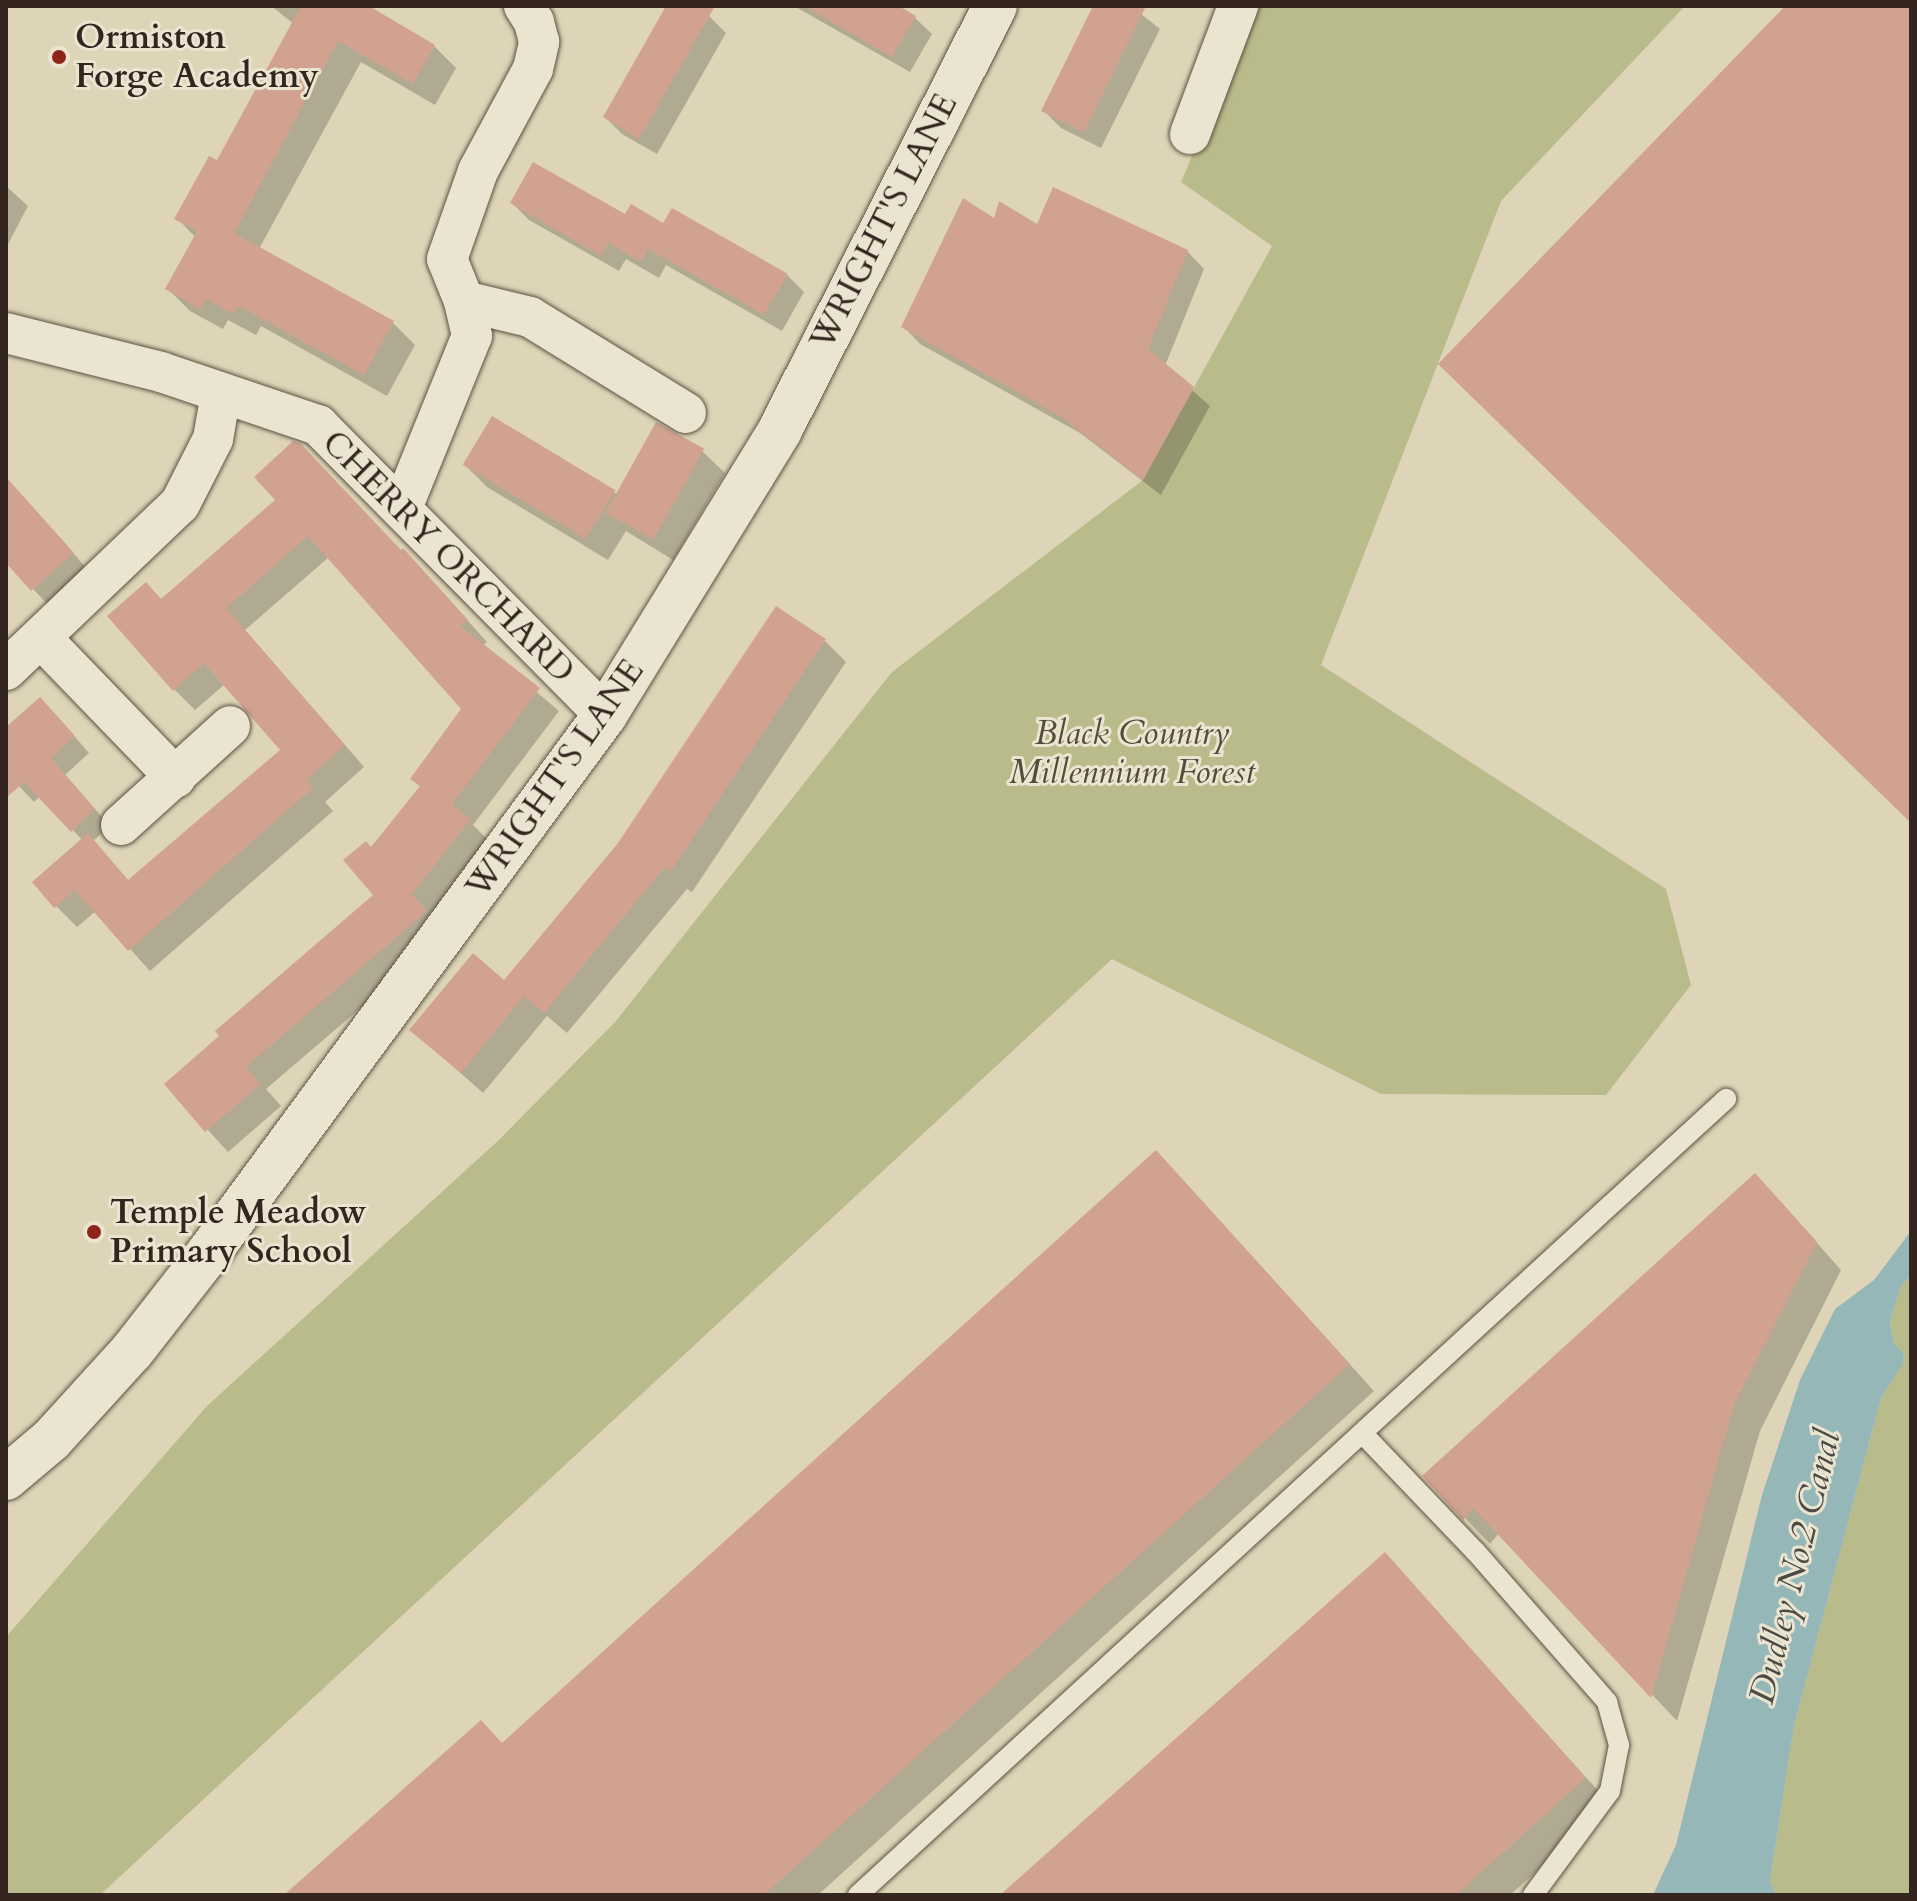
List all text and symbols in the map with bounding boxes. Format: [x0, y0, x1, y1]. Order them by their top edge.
place label: Ormiston Forge Academy [75, 17, 319, 96]
marker: Ormiston Forge Academy [50, 48, 68, 66]
street label: WRIGHT'S LANE [802, 87, 966, 357]
street label: CHERRY ORCHARD [313, 422, 583, 692]
street label: WRIGHT'S LANE [458, 652, 652, 906]
park label: Black Country Millennium Forest [1009, 713, 1255, 792]
place label: Temple Meadow Primary School [110, 1192, 367, 1272]
marker: Temple Meadow Primary School [85, 1223, 103, 1241]
water label: Dudley No.2 Canal [1740, 1426, 1850, 1708]

